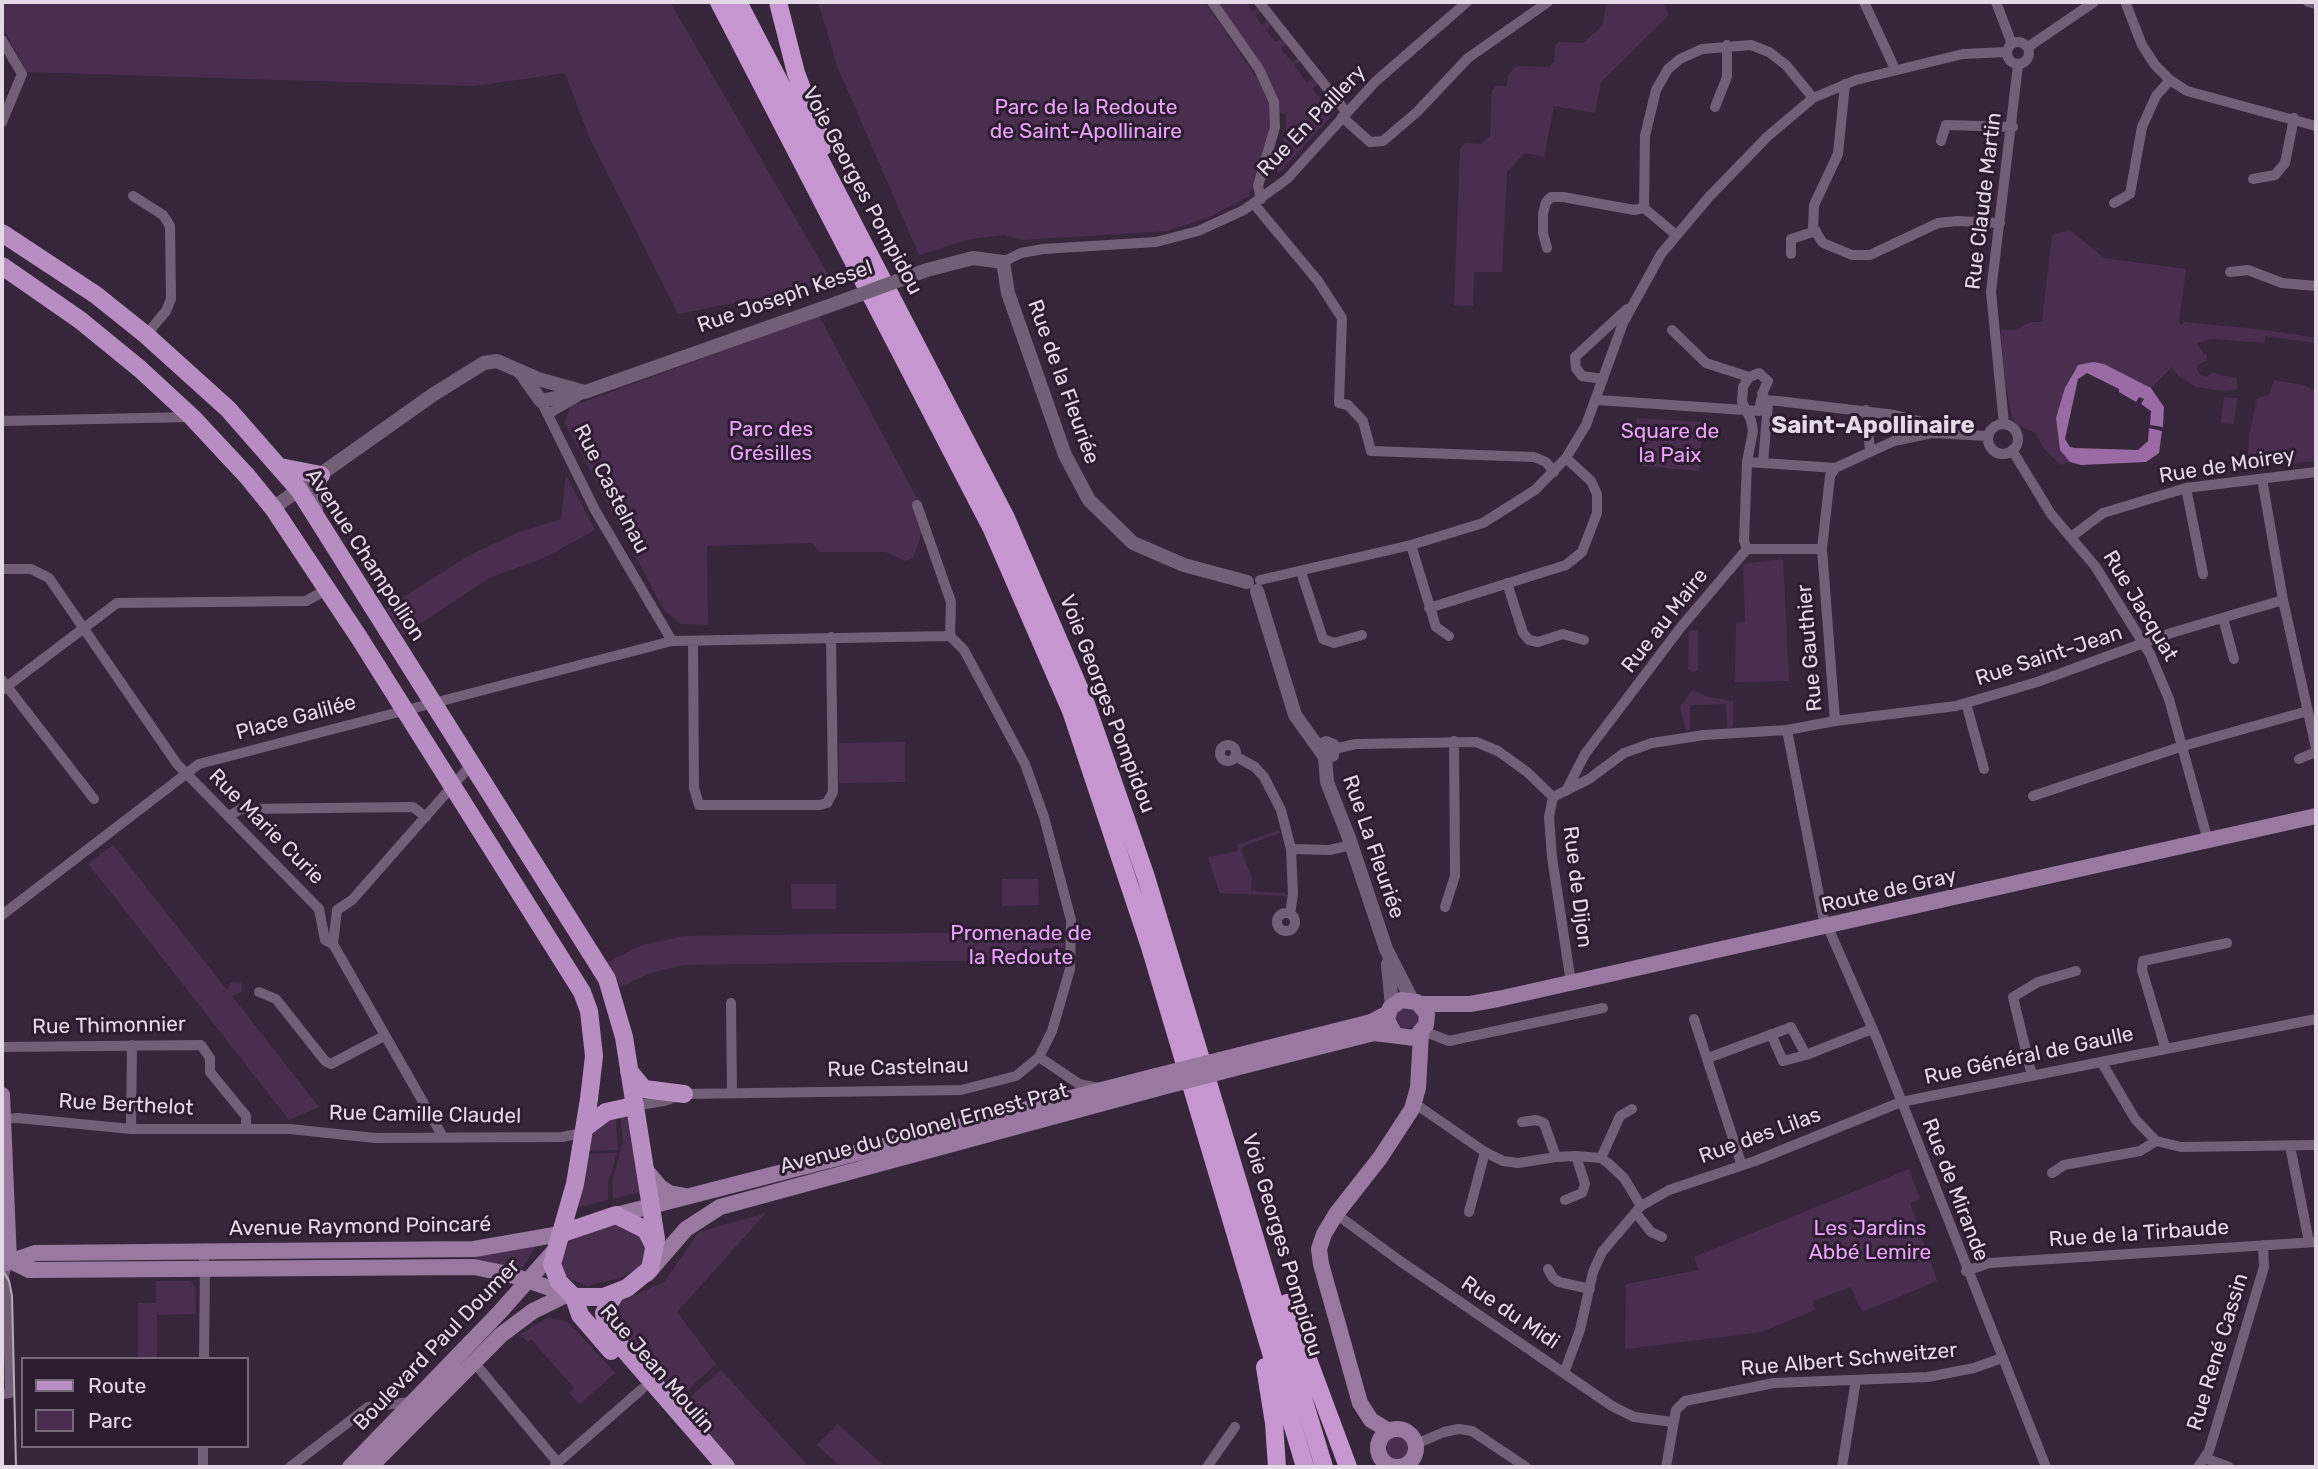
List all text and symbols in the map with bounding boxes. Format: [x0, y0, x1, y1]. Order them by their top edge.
street label: Rue En Paillery [1252, 60, 1372, 182]
street label: Voie Georges Pompidou [797, 83, 927, 299]
park label: Parc de la Redoute de Saint-Apollinaire [990, 95, 1182, 145]
street label: Rue Claude Martin [1961, 111, 2007, 291]
street label: Rue Joseph Kessel [694, 255, 876, 339]
street label: Rue de la Fleuriée [1022, 296, 1104, 468]
district label: Saint-Apollinaire [1771, 412, 1975, 440]
park label: Parc des Grésilles [729, 417, 813, 467]
park label: Square de la Paix [1621, 419, 1719, 469]
street label: Rue Castelnau [568, 420, 654, 558]
street label: Rue de Moirey [2157, 443, 2297, 489]
street label: Avenue Champollion [300, 464, 430, 646]
street label: Rue Jacquat [2097, 546, 2183, 666]
street label: Rue au Maire [1616, 564, 1714, 678]
street label: Rue Gauthier [1792, 583, 1828, 713]
street label: Voie Georges Pompidou [1054, 591, 1160, 817]
street label: Rue Saint-Jean [1972, 620, 2126, 692]
street label: Place Galilée [233, 690, 359, 746]
street label: Rue Marie Curie [203, 764, 329, 890]
street label: Rue La Fleuriée [1337, 772, 1409, 922]
street label: Rue de Dijon [1557, 825, 1597, 949]
street label: Route de Gray [1819, 863, 1959, 919]
park label: Promenade de la Redoute [950, 921, 1092, 971]
street label: Rue Thimonnier [32, 1012, 186, 1040]
street label: Rue Général de Gaulle [1922, 1021, 2136, 1091]
street label: Rue Castelnau [827, 1053, 969, 1083]
street label: Avenue du Colonel Ernest Prat [777, 1078, 1071, 1180]
street label: Rue Berthelot [58, 1089, 194, 1121]
street label: Rue Camille Claudel [329, 1101, 521, 1129]
street label: Rue des Lilas [1696, 1102, 1824, 1170]
street label: Rue de Mirande [1916, 1115, 1994, 1265]
street label: Voie Georges Pompidou [1236, 1131, 1328, 1359]
street label: Avenue Raymond Poincaré [229, 1212, 491, 1242]
street label: Rue de la Tirbaude [2048, 1215, 2230, 1253]
park label: Les Jardins Abbé Lemire [1809, 1216, 1931, 1266]
street label: Boulevard Paul Doumer [348, 1254, 526, 1436]
street label: Rue René Cassin [2182, 1270, 2254, 1434]
street label: Rue du Midi [1456, 1271, 1564, 1355]
street label: Rue Jean Moulin [594, 1300, 720, 1438]
street label: Rue Albert Schweitzer [1740, 1338, 1958, 1382]
legend [21, 1357, 248, 1448]
text: Route [88, 1373, 146, 1398]
text: Parc [88, 1408, 132, 1433]

